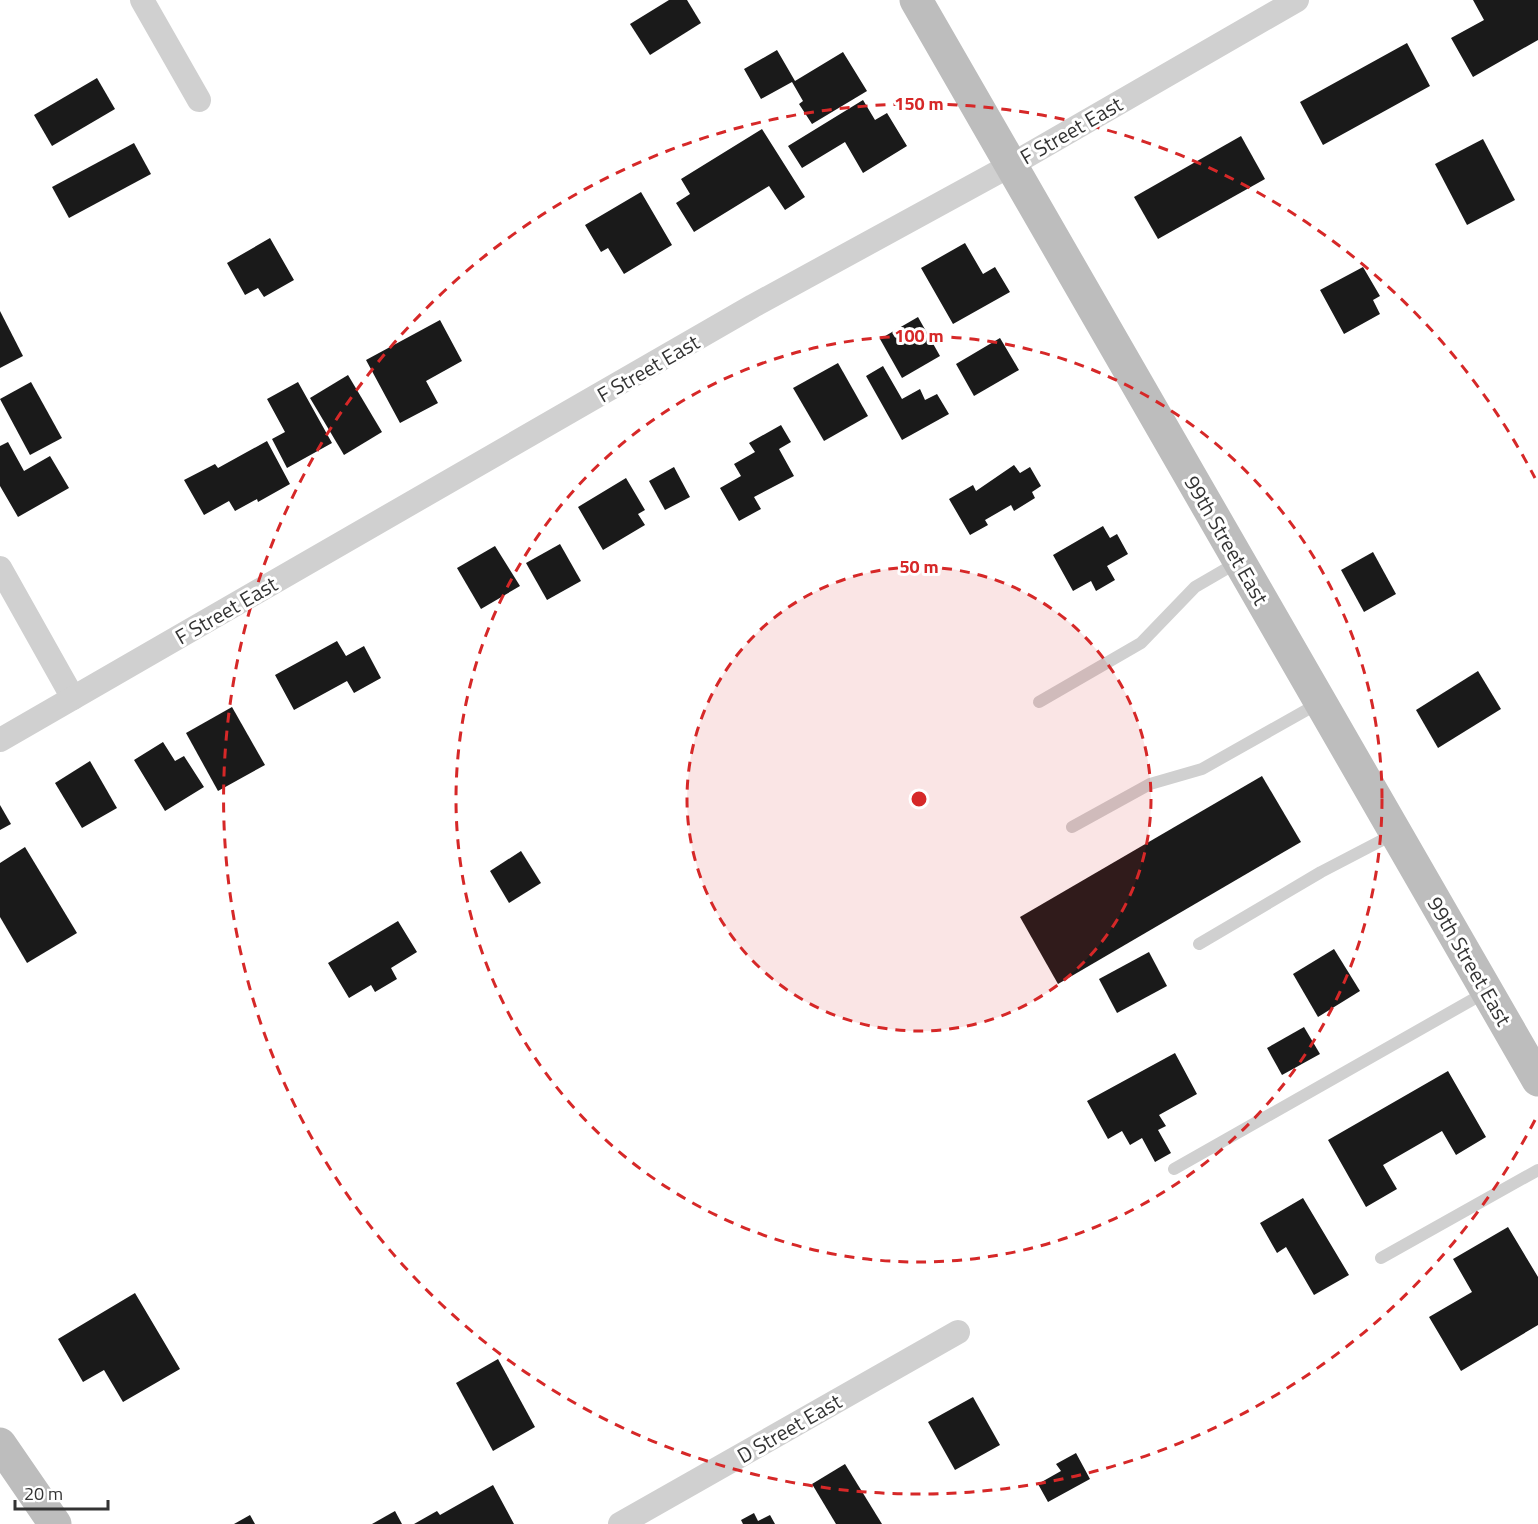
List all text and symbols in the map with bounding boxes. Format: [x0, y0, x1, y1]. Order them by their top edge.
street label: F Street East [1014, 87, 1129, 172]
text: 150 m [894, 90, 944, 117]
text: 100 m [894, 322, 944, 349]
street label: F Street East [591, 325, 706, 410]
street label: 99th Street East [1177, 469, 1277, 611]
text: 50 m [899, 553, 939, 580]
street label: F Street East [169, 567, 284, 652]
centre of rings [909, 789, 929, 809]
street label: 99th Street East [1420, 890, 1520, 1032]
street label: D Street East [731, 1385, 848, 1471]
scale bar [15, 1473, 108, 1511]
text: 20 m [24, 1480, 63, 1507]

